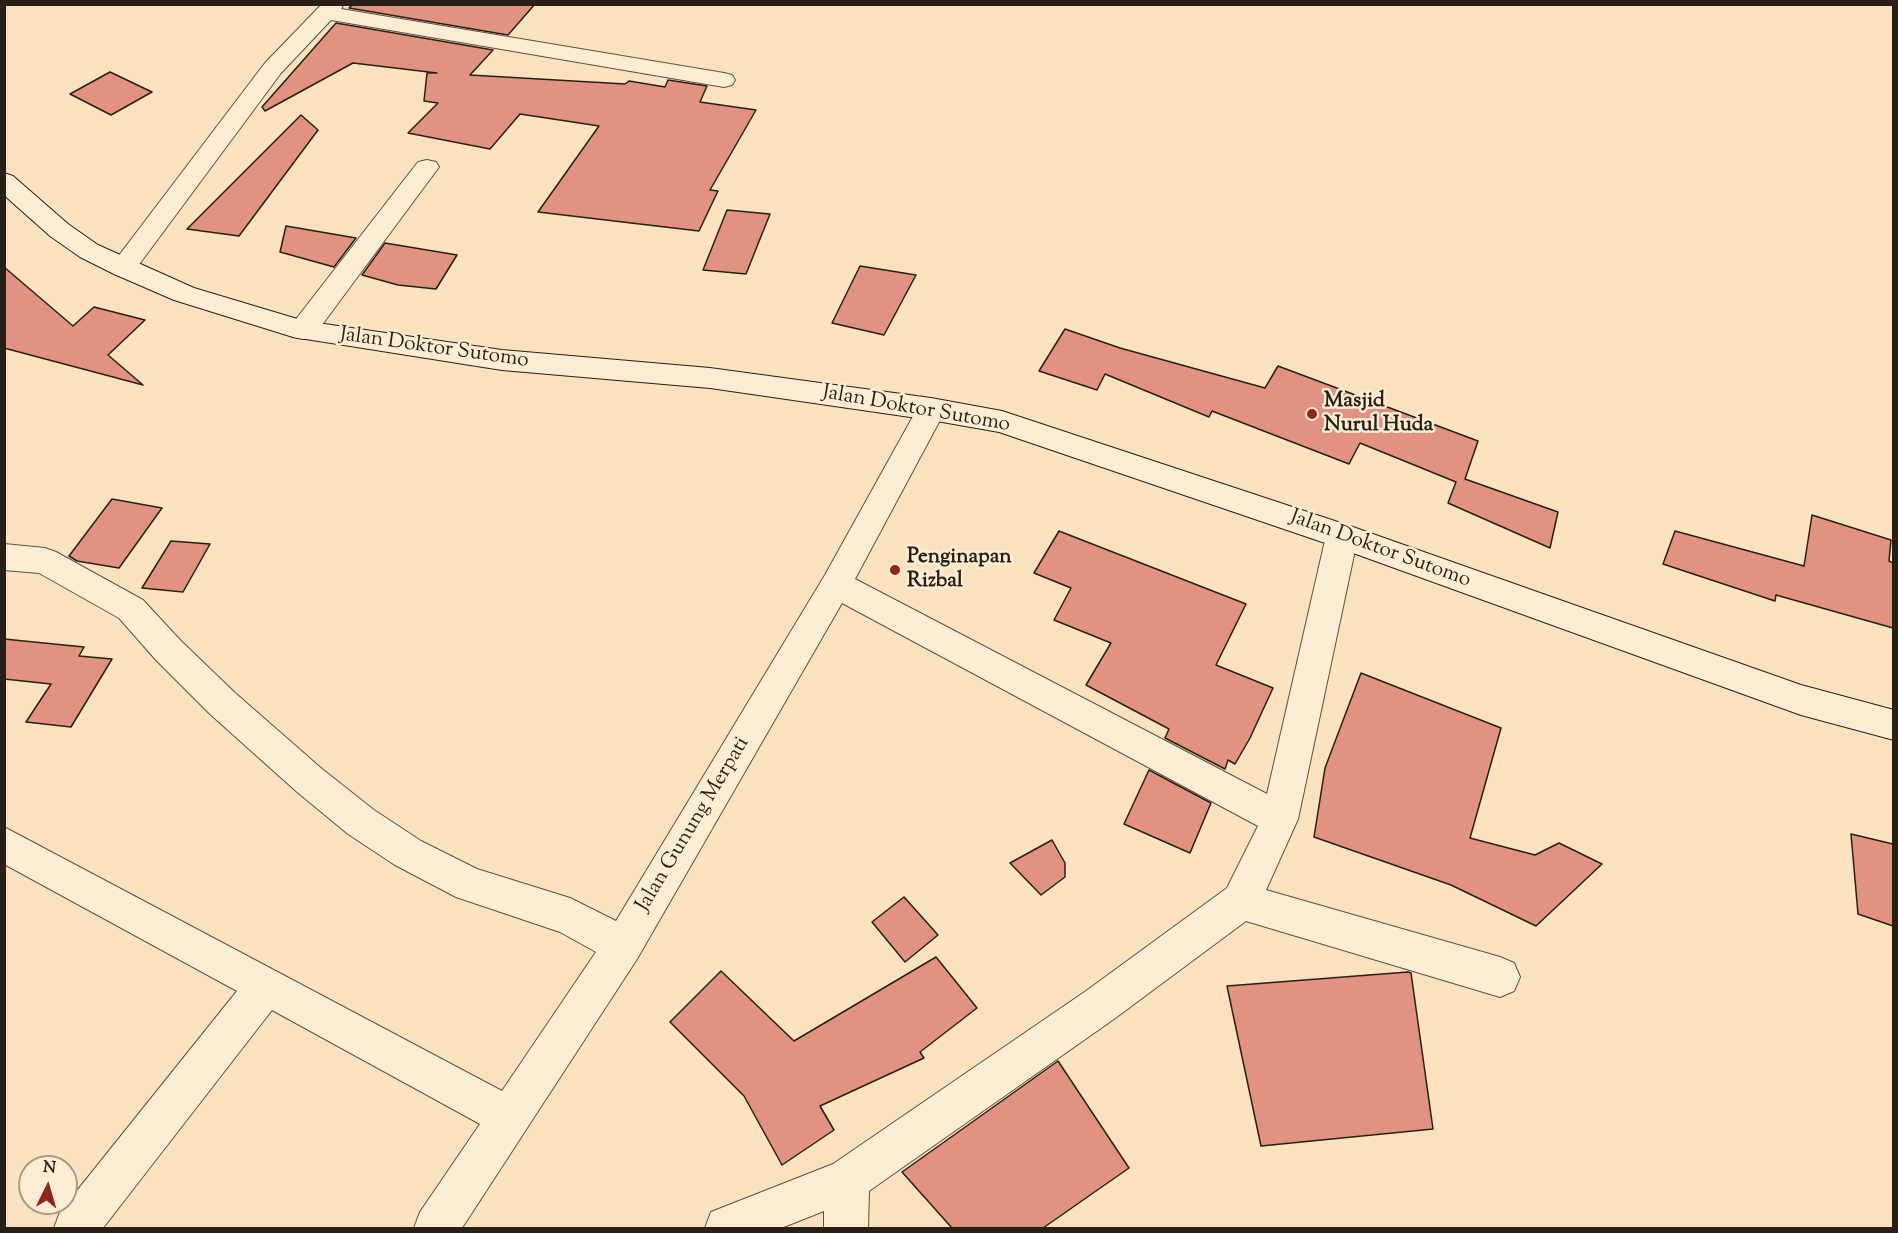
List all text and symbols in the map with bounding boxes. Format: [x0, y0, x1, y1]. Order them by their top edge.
street label: Jalan Doktor Sutomo [338, 323, 530, 375]
street label: Jalan Doktor Sutomo [820, 381, 1012, 439]
place label: Masjid Nurul Huda [1324, 389, 1433, 439]
marker: Masjid Nurul Huda [1305, 407, 1319, 421]
street label: Jalan Doktor Sutomo [1286, 506, 1474, 594]
place label: Penginapan Rizbal [907, 545, 1012, 595]
marker: Penginapan Rizbal [888, 563, 902, 577]
street label: Jalan Gunung Merpati [632, 733, 756, 917]
north arrow [18, 1155, 78, 1215]
text: N [42, 1157, 57, 1181]

